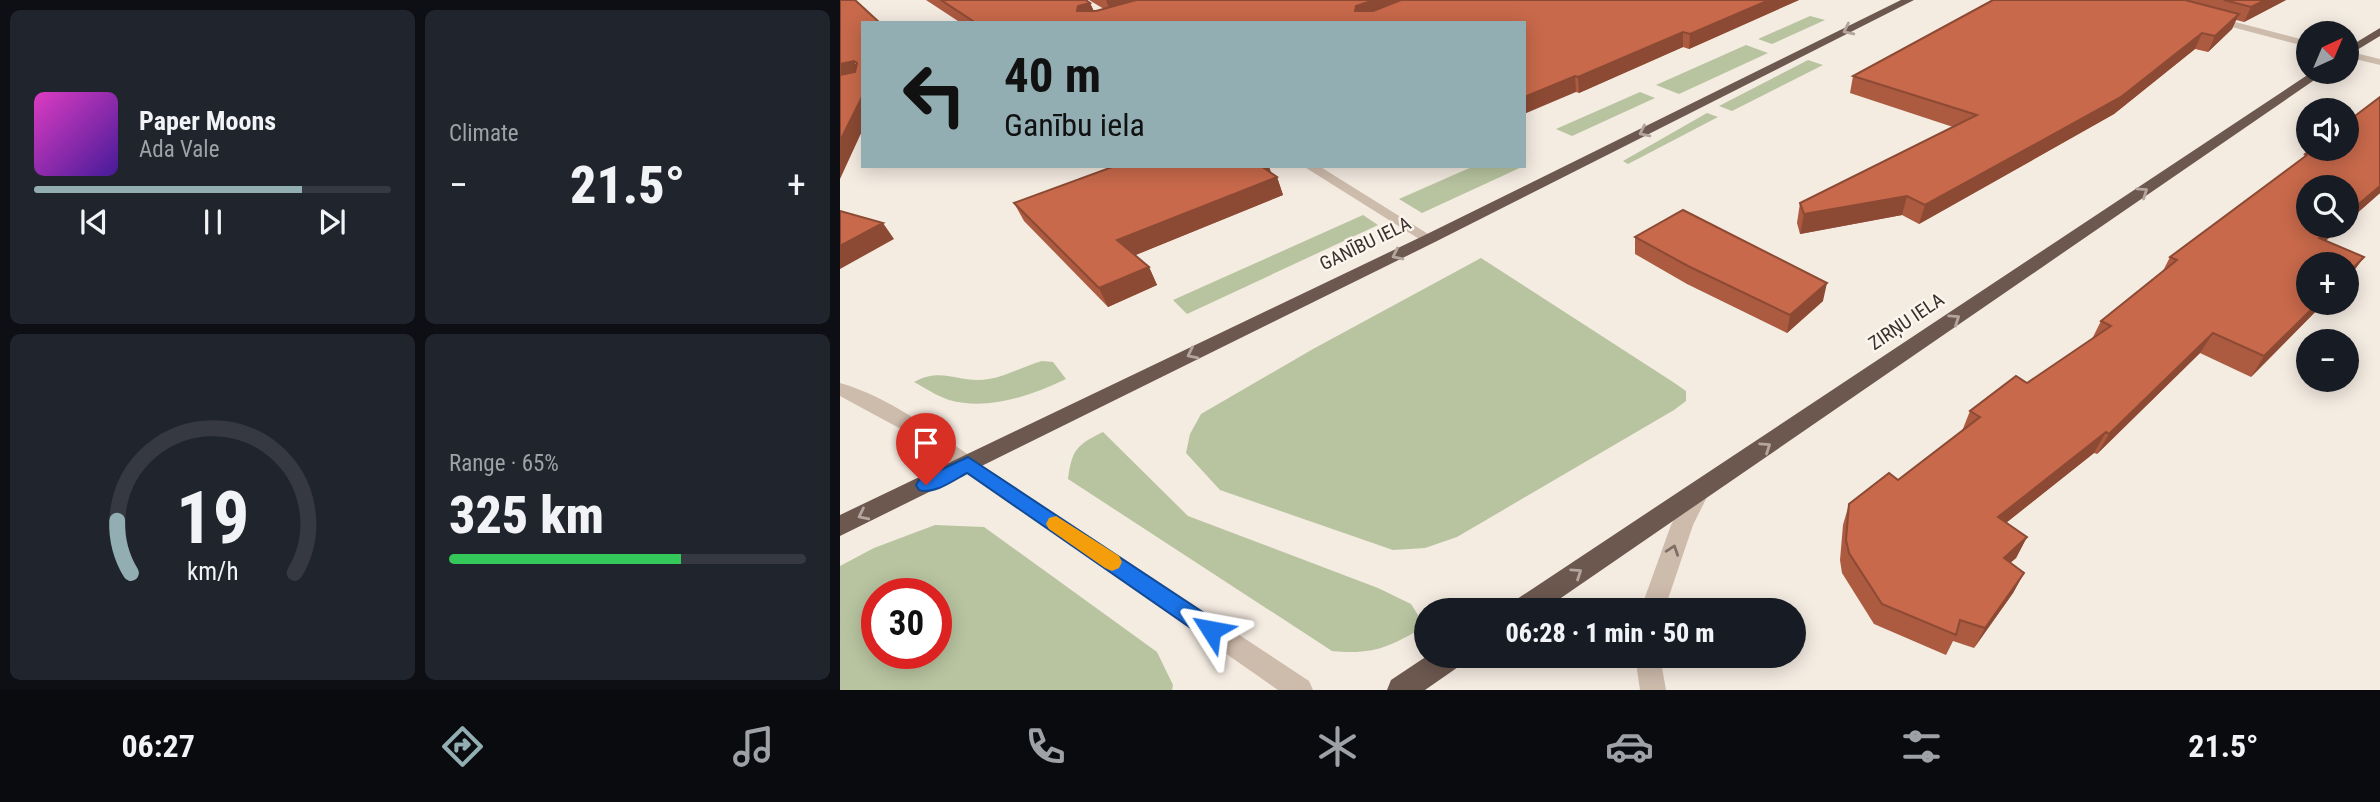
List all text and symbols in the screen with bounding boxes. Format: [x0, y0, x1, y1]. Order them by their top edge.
north arrow [2296, 21, 2359, 84]
map controls [2296, 21, 2359, 392]
one-way arrow [1843, 22, 1855, 36]
text: 40 m [1004, 47, 1101, 104]
icon: left [889, 49, 980, 140]
button: sound [2296, 98, 2359, 161]
text: Paper Moons [139, 106, 276, 136]
text: Ganību iela [1004, 106, 1145, 144]
text: Climate [449, 120, 519, 147]
one-way arrow [1639, 123, 1651, 137]
text: Ada Vale [139, 136, 219, 163]
text: 21.5° [570, 155, 685, 216]
text: − [449, 163, 468, 207]
text: + [787, 163, 806, 207]
button: search [2296, 175, 2359, 238]
one-way arrow [2135, 188, 2148, 200]
icon: previous [75, 203, 113, 241]
icon: pause [194, 203, 232, 241]
icon: next [313, 203, 351, 241]
street label: GANĪBU IELA [1316, 212, 1415, 275]
one-way arrow [1391, 247, 1404, 261]
button: + [2296, 252, 2359, 315]
street label: ZIRŅU IELA [1864, 288, 1948, 355]
one-way arrow [1947, 315, 1960, 328]
button: − [2296, 329, 2359, 392]
one-way arrow [1187, 346, 1199, 360]
pin [896, 413, 956, 485]
icon: arrive [907, 424, 945, 462]
one-way arrow [1758, 443, 1771, 455]
text: Range · 65% [449, 450, 559, 477]
text: 19 [176, 475, 249, 561]
text: 325 km [449, 485, 604, 546]
one-way arrow [858, 507, 870, 521]
one-way arrow [1665, 544, 1679, 556]
text: km/h [187, 557, 238, 586]
one-way arrow [1569, 569, 1582, 581]
speed limit sign: 30 [861, 578, 952, 669]
position arrow [1174, 593, 1248, 667]
text: 06:28 · 1 min · 50 m [1505, 618, 1715, 648]
icon: directions [438, 722, 487, 771]
icon: music [729, 722, 778, 771]
icon: phone [1021, 722, 1070, 771]
icon: climate [1313, 722, 1362, 771]
icon: car [1605, 722, 1654, 771]
icon: filters [1897, 722, 1946, 771]
text: 06:27 [121, 727, 195, 765]
text: 21.5° [2188, 727, 2259, 765]

